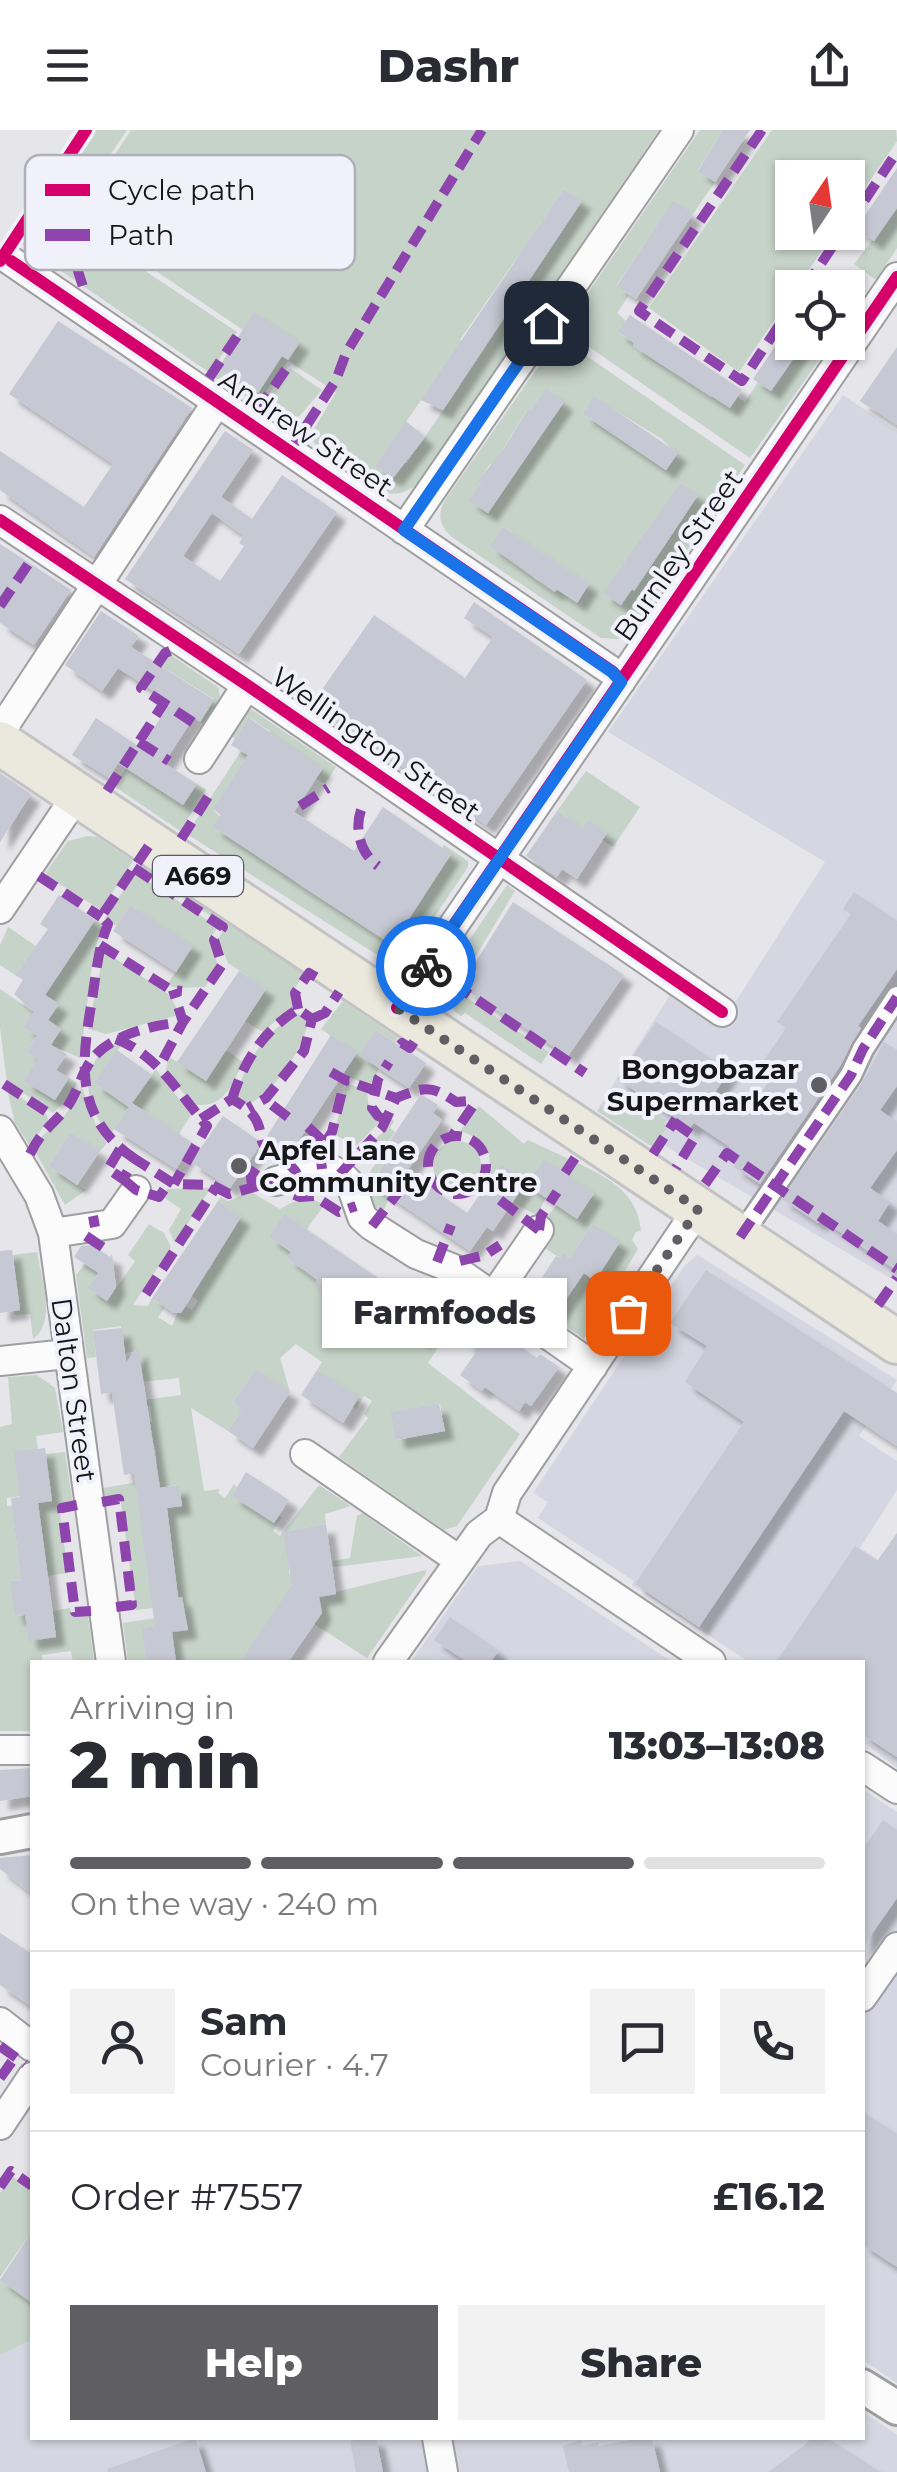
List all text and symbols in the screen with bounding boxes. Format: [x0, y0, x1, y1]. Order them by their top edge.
icon: menu [40, 38, 95, 93]
text: Dashr [378, 38, 519, 93]
icon: share [802, 38, 857, 93]
legend [25, 155, 355, 270]
north arrow [775, 160, 865, 250]
map controls [775, 160, 865, 360]
text: Cycle path [108, 173, 256, 207]
text: Path [108, 218, 175, 252]
button: locate [775, 270, 865, 360]
pin [504, 281, 589, 366]
icon: home [519, 296, 574, 351]
street label: Andrew Street [213, 362, 399, 504]
street label: Burnley Street [606, 463, 750, 647]
street label: Wellington Street [265, 659, 487, 829]
road number: A669 [153, 856, 243, 896]
courier [376, 916, 476, 1016]
icon: bike [399, 939, 454, 994]
place label: Bongobazar Supermarket [607, 1052, 799, 1118]
marker: Bongobazar Supermarket [808, 1074, 830, 1096]
place label: Apfel Lane Community Centre [258, 1133, 537, 1199]
marker: Apfel Lane Community Centre [228, 1155, 250, 1177]
pin [586, 1271, 671, 1356]
callout: Farmfoods [323, 1278, 568, 1348]
icon: bag [601, 1286, 656, 1341]
text: Farmfoods [353, 1293, 536, 1332]
street label: Dalton Street [44, 1295, 104, 1485]
text: Arriving in [70, 1688, 235, 1727]
text: 13:03–13:08 [609, 1722, 825, 1769]
text: 2 min [70, 1725, 261, 1804]
text: On the way · 240 m [70, 1884, 379, 1923]
button: person [70, 1989, 175, 2094]
button: chat [590, 1989, 695, 2094]
button: phone [720, 1989, 825, 2094]
text: Sam [200, 1998, 288, 2045]
text: Courier · 4.7 [200, 2045, 389, 2084]
text: Order #7557 [70, 2173, 303, 2220]
text: £16.12 [713, 2173, 825, 2220]
button: Help [70, 2305, 438, 2420]
button: Share [458, 2305, 825, 2420]

